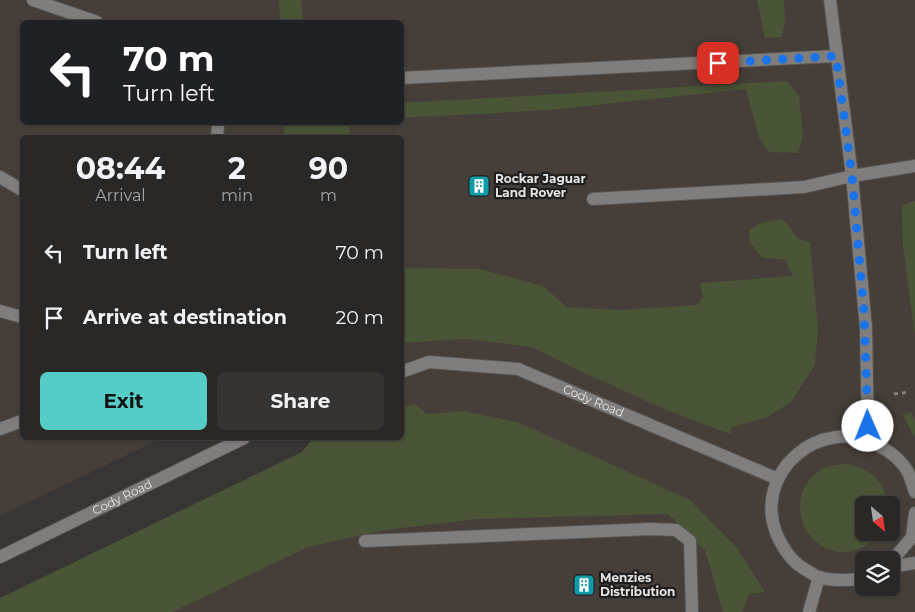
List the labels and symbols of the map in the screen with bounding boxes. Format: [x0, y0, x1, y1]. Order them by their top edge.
pin [697, 42, 739, 84]
place label: Rockar Jaguar Land Rover [495, 171, 586, 200]
building icon: Rockar Jaguar Land Rover [467, 174, 491, 198]
street label: Cody Road [561, 381, 627, 420]
position arrow [841, 399, 893, 451]
street label: Cody Road [90, 476, 154, 518]
north arrow [855, 496, 900, 541]
place label: Menzies Distribution [600, 570, 675, 599]
building icon: Menzies Distribution [572, 573, 596, 597]

